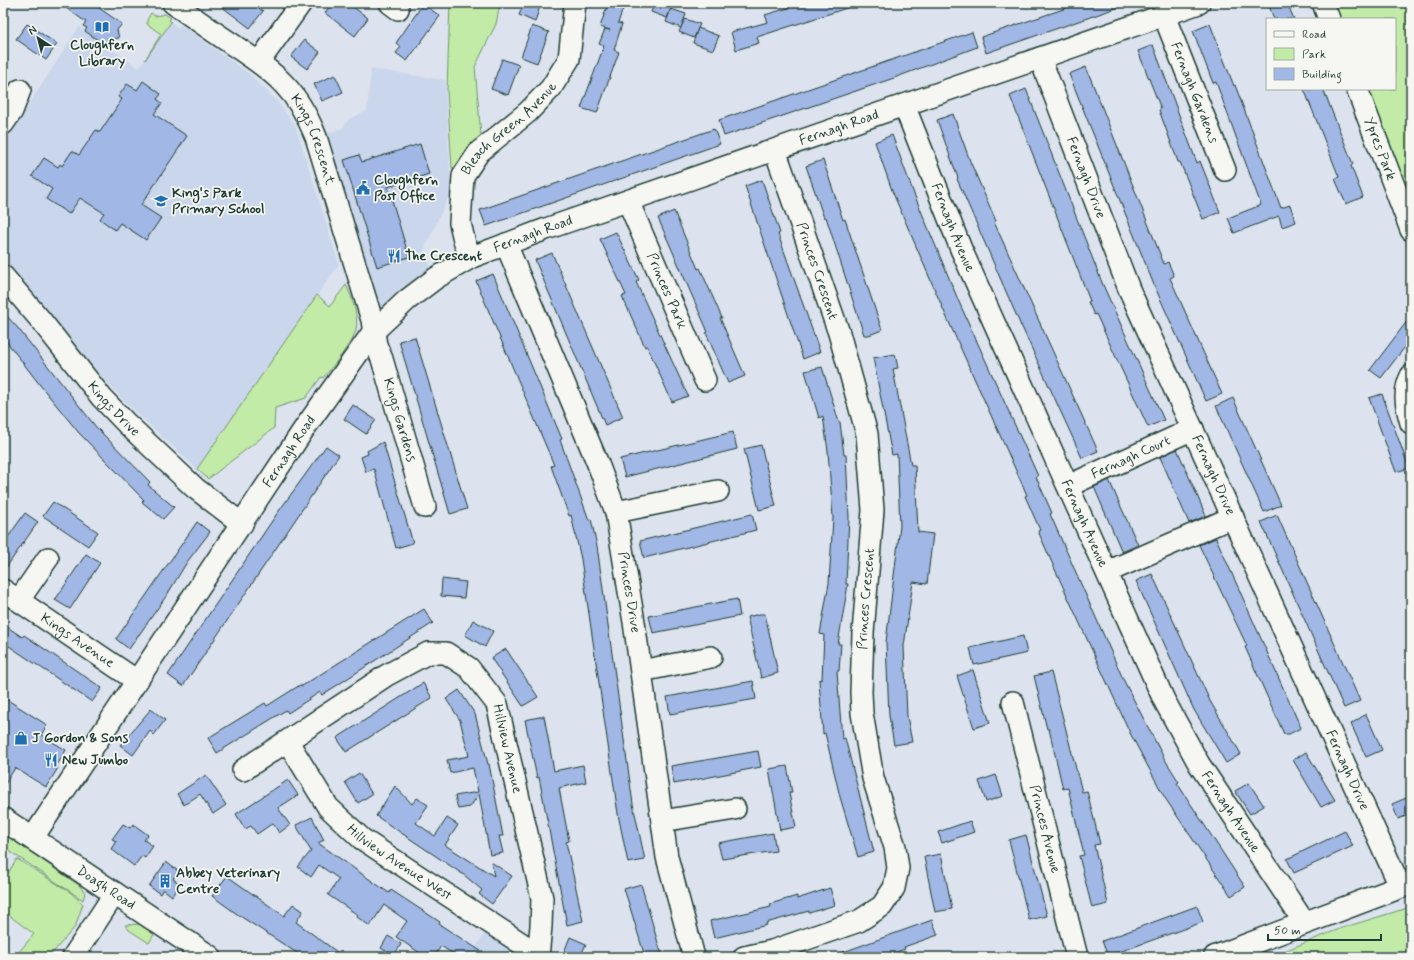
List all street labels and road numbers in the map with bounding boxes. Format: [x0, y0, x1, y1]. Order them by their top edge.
street label: Fernagh Gardens [1166, 39, 1223, 146]
street label: Bleach Green Avenue [457, 79, 561, 179]
street label: Kings Crescent [286, 91, 339, 188]
street label: Fernagh Road [797, 105, 881, 150]
street label: Ypres Park [1360, 115, 1400, 183]
street label: Fernagh Drive [1062, 134, 1110, 221]
street label: Fernagh Avenue [927, 180, 979, 275]
street label: Fernagh Road [491, 211, 575, 257]
street label: Princes Crescent [792, 220, 842, 322]
street label: Princes Park [642, 250, 691, 332]
street label: Kings Gardens [379, 376, 421, 464]
street label: Kings Drive [83, 378, 144, 440]
street label: Fernagh Road [259, 412, 320, 491]
street label: Fernagh Court [1088, 432, 1173, 483]
street label: Fernagh Drive [1187, 432, 1240, 518]
street label: Fernagh Avenue [1057, 477, 1112, 571]
street label: Princes Crescent [853, 547, 879, 650]
street label: Princes Drive [614, 550, 644, 634]
street label: Kings Avenue [37, 609, 118, 672]
street label: Hillview Avenue [488, 702, 526, 795]
street label: Fernagh Drive [1321, 727, 1373, 813]
street label: Fernagh Avenue [1197, 768, 1265, 857]
street label: Princes Avenue [1025, 783, 1065, 875]
street label: Hillview Avenue West [343, 820, 456, 905]
street label: Doagh Road [73, 862, 139, 914]

